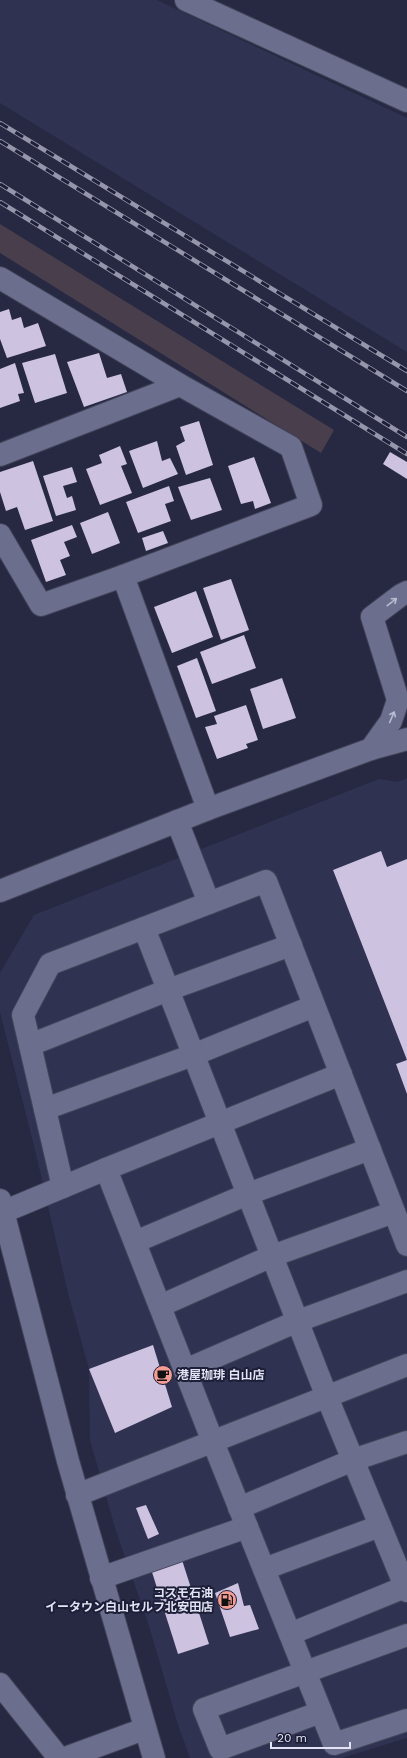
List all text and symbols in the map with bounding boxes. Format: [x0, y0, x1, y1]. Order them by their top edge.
one-way arrow [386, 597, 397, 606]
one-way arrow [389, 711, 397, 723]
cafe icon: 港屋珈琲 白山店 [152, 1364, 174, 1386]
place label: 港屋珈琲 白山店 [177, 1368, 264, 1382]
place label: コスモ石油 イータウン白山セルフ北安田店 [45, 1586, 213, 1614]
fuel station icon: コスモ石油 イータウン白山セルフ北安田店 [216, 1589, 238, 1611]
scale bar [271, 1724, 350, 1750]
text: 20 m [277, 1731, 307, 1745]

